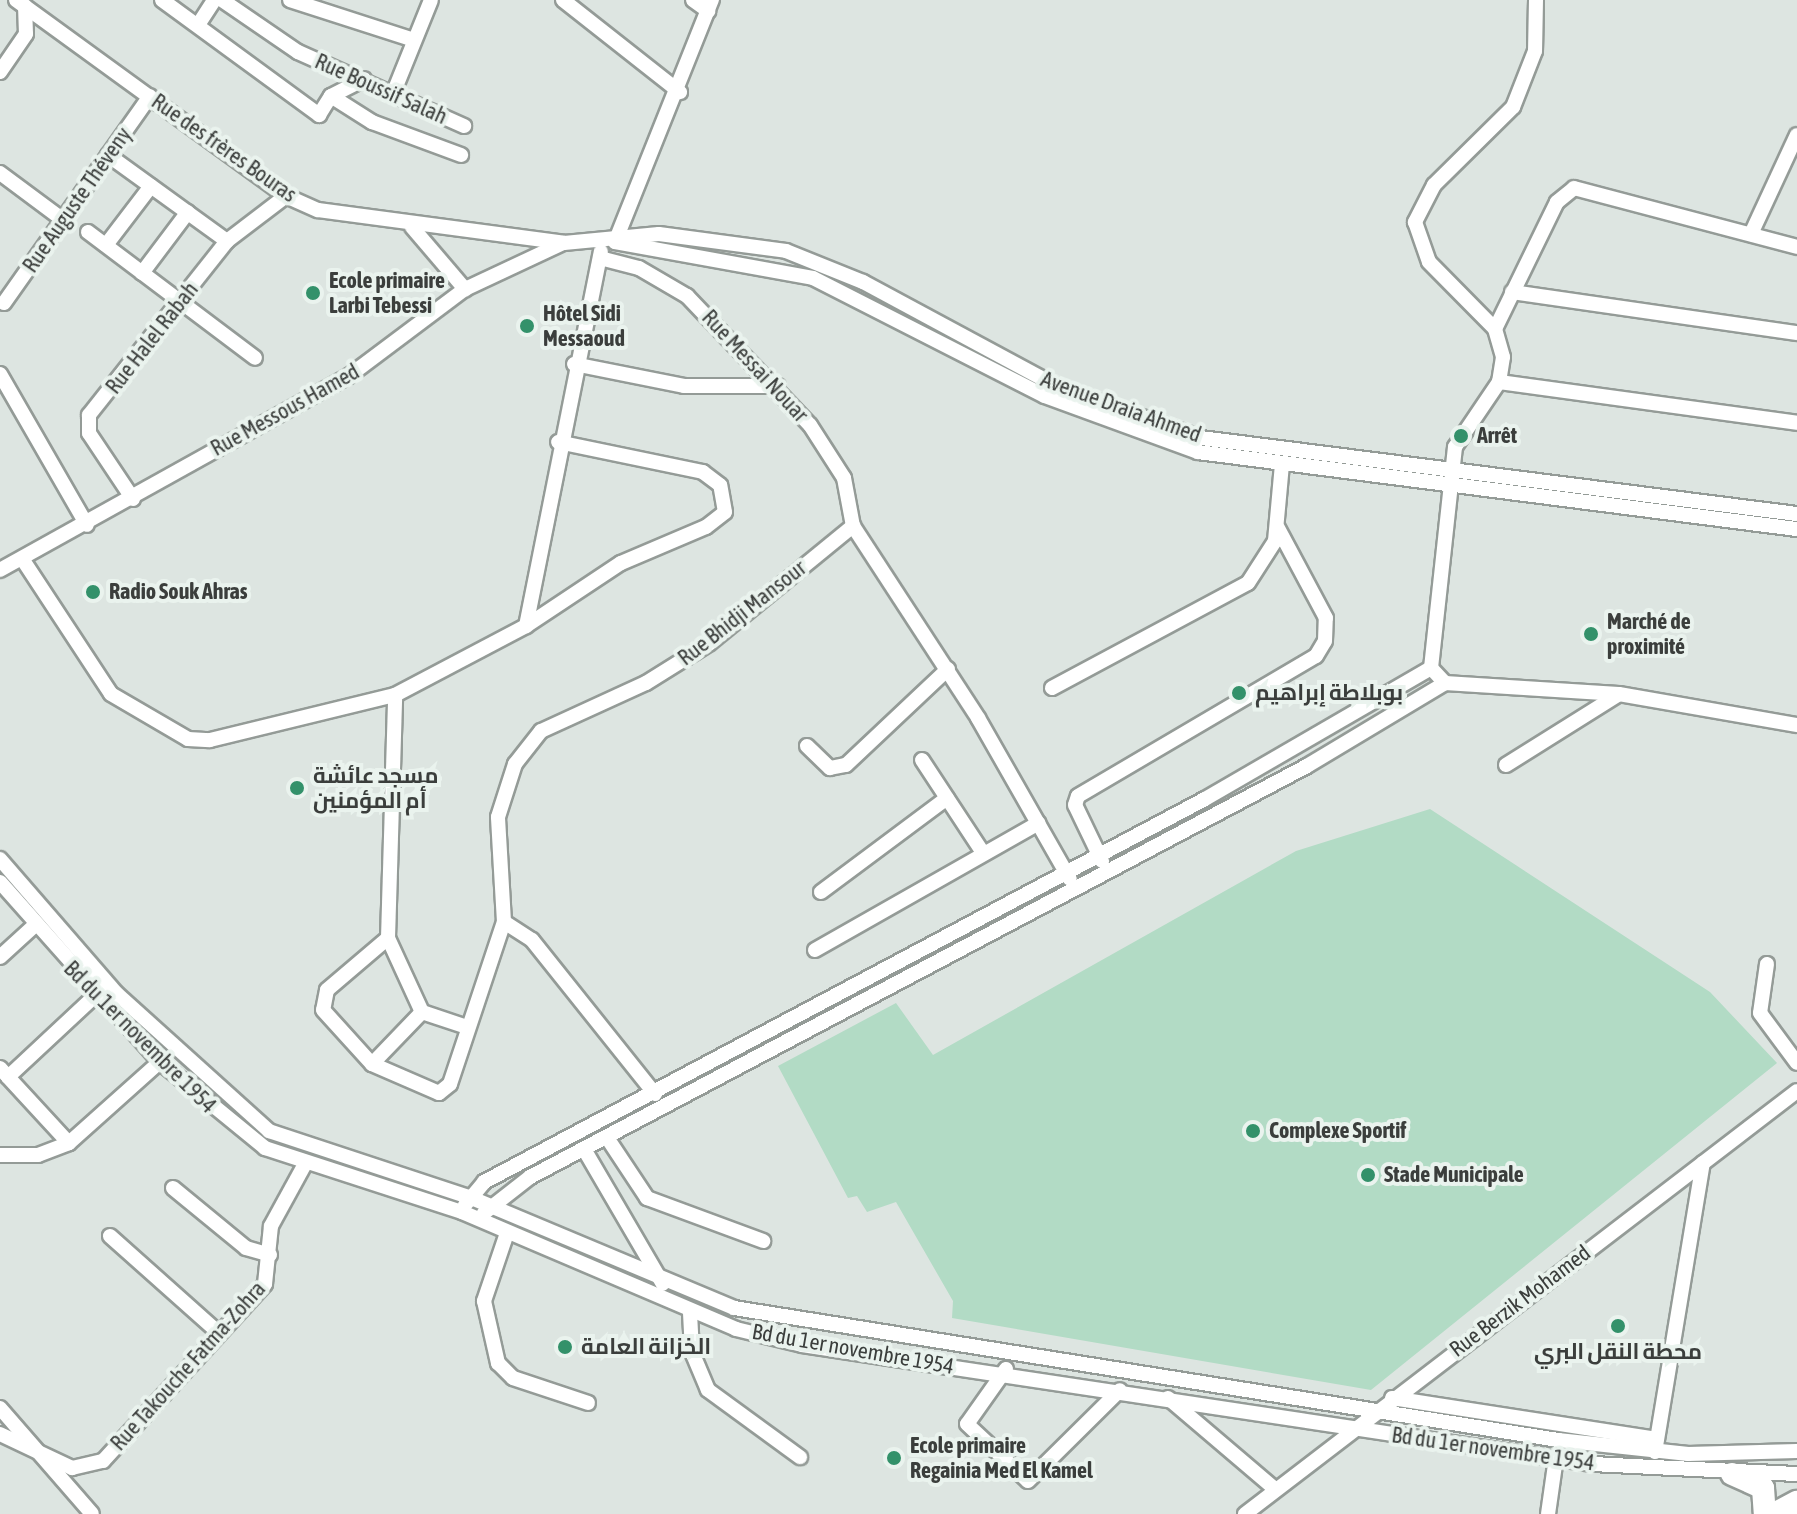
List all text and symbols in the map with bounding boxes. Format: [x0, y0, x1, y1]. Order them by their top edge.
street label: Rue Boussif Salah [311, 48, 451, 130]
street label: Rue des frères Bouras [146, 88, 302, 208]
street label: Rue Auguste Théveny [17, 122, 137, 278]
place label: Ecole primaire Larbi Tebessi [329, 267, 445, 318]
street label: Rue Halel Rabah [100, 277, 204, 399]
marker: Ecole primaire Larbi Tebessi [304, 284, 322, 302]
place label: Hôtel Sidi Messaoud [543, 300, 625, 352]
street label: Rue Messai Nouar [696, 304, 814, 428]
marker: Hôtel Sidi Messaoud [518, 317, 536, 335]
street label: Rue Messous Hamed [206, 358, 364, 462]
street label: Avenue Draia Ahmed [1037, 366, 1205, 448]
place label: Arrêt [1477, 423, 1517, 449]
marker: Arrêt [1452, 427, 1470, 445]
street label: Rue Bhidji Mansour [673, 555, 811, 671]
place label: Radio Souk Ahras [109, 579, 247, 605]
marker: Radio Souk Ahras [84, 583, 102, 601]
place label: Marché de proximité [1607, 608, 1691, 660]
marker: Marché de proximité [1582, 625, 1600, 643]
place label: بوبلاطة إبراهيم [1255, 680, 1403, 706]
marker: بوبلاطة إبراهيم [1230, 684, 1248, 702]
place label: مسجد عائشة أم المؤمنين [313, 762, 439, 814]
marker: مسجد عائشة أم المؤمنين [288, 779, 306, 797]
street label: Bd du 1er novembre 1954 [58, 955, 222, 1119]
place label: Complexe Sportif [1269, 1118, 1406, 1144]
marker: Complexe Sportif [1244, 1122, 1262, 1140]
place label: Stade Municipale [1384, 1162, 1524, 1188]
marker: Stade Municipale [1359, 1166, 1377, 1184]
street label: Rue Berzik Mohamed [1444, 1240, 1596, 1362]
street label: Rue Takouche Fatma-Zohra [105, 1276, 271, 1456]
marker: محطة النقل البري [1609, 1317, 1627, 1335]
street label: Bd du 1er novembre 1954 [750, 1318, 956, 1380]
place label: الخزانة العامة [581, 1334, 711, 1360]
marker: الخزانة العامة [556, 1338, 574, 1356]
place label: محطة النقل البري [1534, 1339, 1702, 1365]
street label: Bd du 1er novembre 1954 [1390, 1422, 1596, 1476]
place label: Ecole primaire Regainia Med El Kamel [910, 1432, 1093, 1484]
marker: Ecole primaire Regainia Med El Kamel [885, 1449, 903, 1467]

